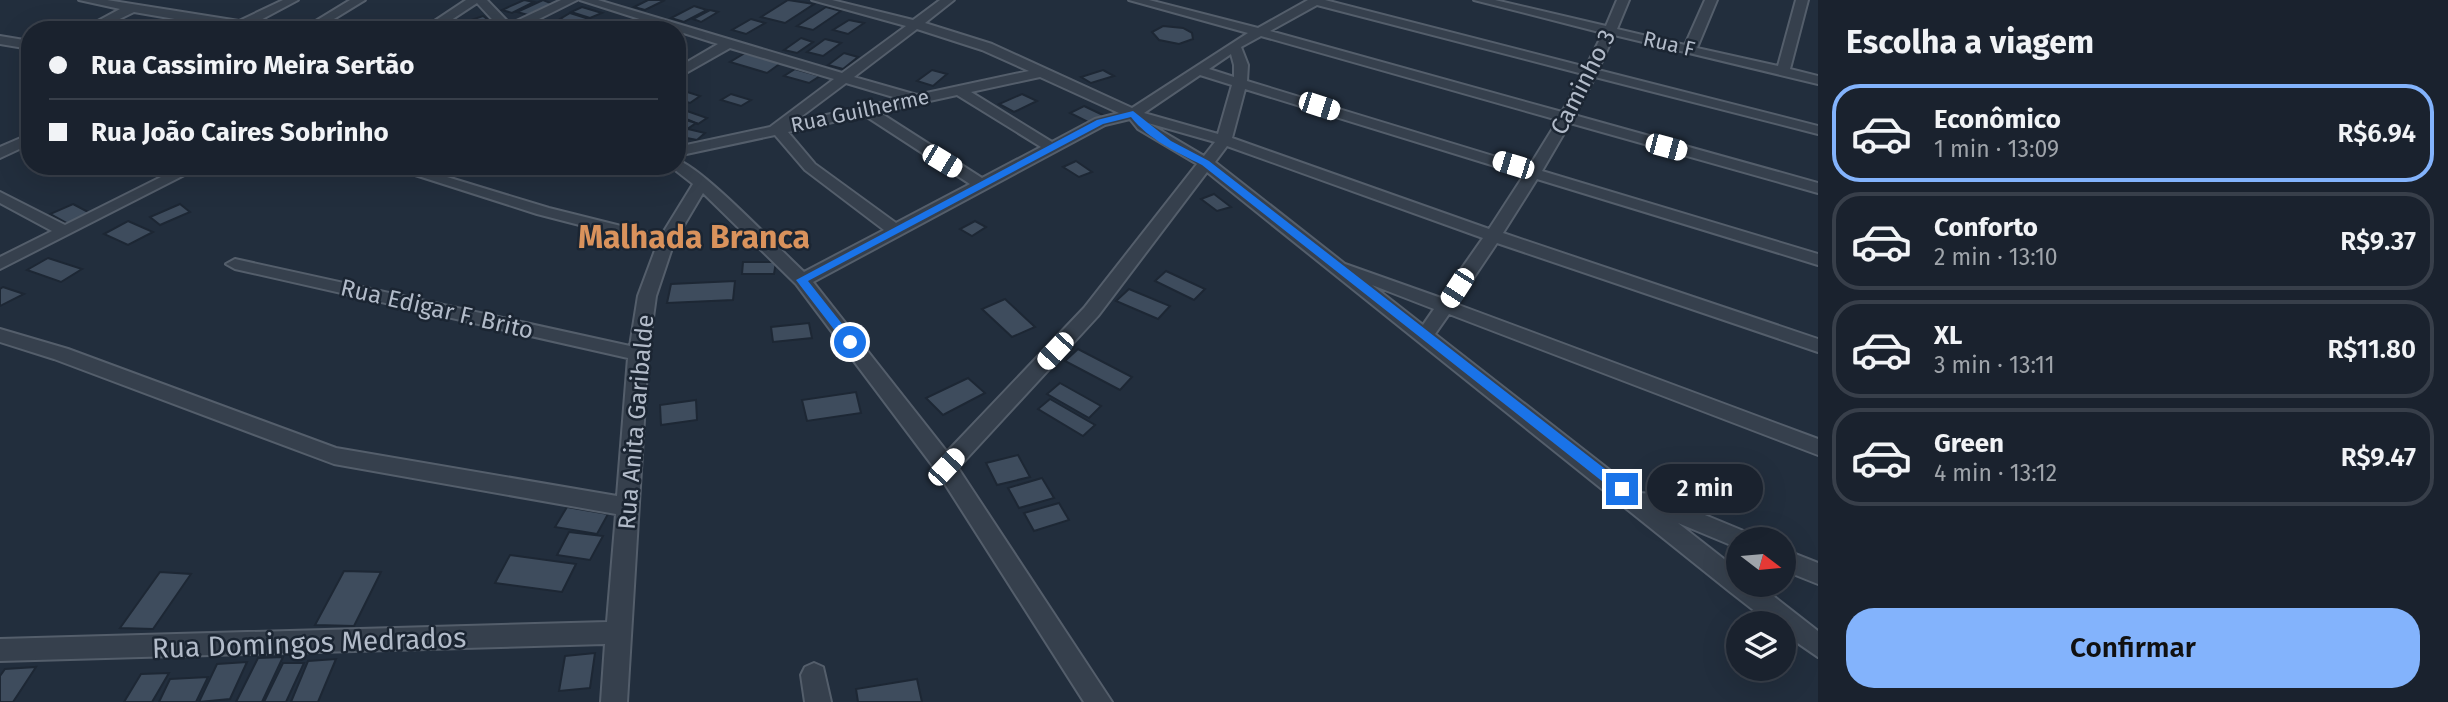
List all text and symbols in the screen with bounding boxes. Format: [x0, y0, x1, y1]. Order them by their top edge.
text: Escolha a viagem [1846, 23, 2094, 61]
street label: Caminho 3 [1545, 25, 1621, 139]
street label: Rua F [1641, 25, 1697, 63]
text: Rua Cassimiro Meira Sertão [91, 50, 414, 81]
street label: Rua Guilherme [788, 84, 932, 138]
car [1296, 90, 1343, 122]
icon: car [1850, 102, 1913, 165]
text: Econômico [1934, 104, 2061, 135]
text: Rua João Caires Sobrinho [91, 117, 389, 148]
text: R$6.94 [2337, 118, 2416, 149]
car [1643, 131, 1690, 163]
text: 1 min · 13:09 [1934, 135, 2059, 163]
car [919, 141, 966, 181]
car [1490, 149, 1537, 181]
icon: car [1850, 210, 1913, 273]
text: Conforto [1934, 212, 2038, 243]
district label: Malhada Branca [578, 218, 810, 256]
text: R$9.37 [2340, 226, 2416, 257]
text: 2 min · 13:10 [1934, 243, 2058, 271]
car [1437, 265, 1478, 311]
street label: Rua Edigar F. Brito [338, 273, 536, 345]
street label: Rua Anita Garibalde [613, 313, 659, 531]
icon: car [1850, 318, 1913, 381]
text: XL [1934, 320, 1962, 351]
route start [834, 326, 866, 358]
car [1033, 328, 1078, 374]
text: R$11.80 [2327, 334, 2416, 365]
text: 3 min · 13:11 [1934, 351, 2055, 379]
icon: car [1850, 426, 1913, 489]
text: Green [1934, 428, 2004, 459]
text: R$9.47 [2341, 442, 2416, 473]
car [924, 444, 969, 490]
text: 4 min · 13:12 [1934, 459, 2057, 487]
callout: 2 min [1646, 464, 1762, 514]
route end [1606, 473, 1638, 505]
text: 2 min [1677, 474, 1733, 502]
north arrow [1726, 527, 1796, 597]
map controls [1726, 527, 1796, 681]
button: Confirmar [1846, 608, 2420, 688]
button: layers [1726, 611, 1796, 681]
street label: Rua Domingos Medrados [151, 621, 467, 665]

